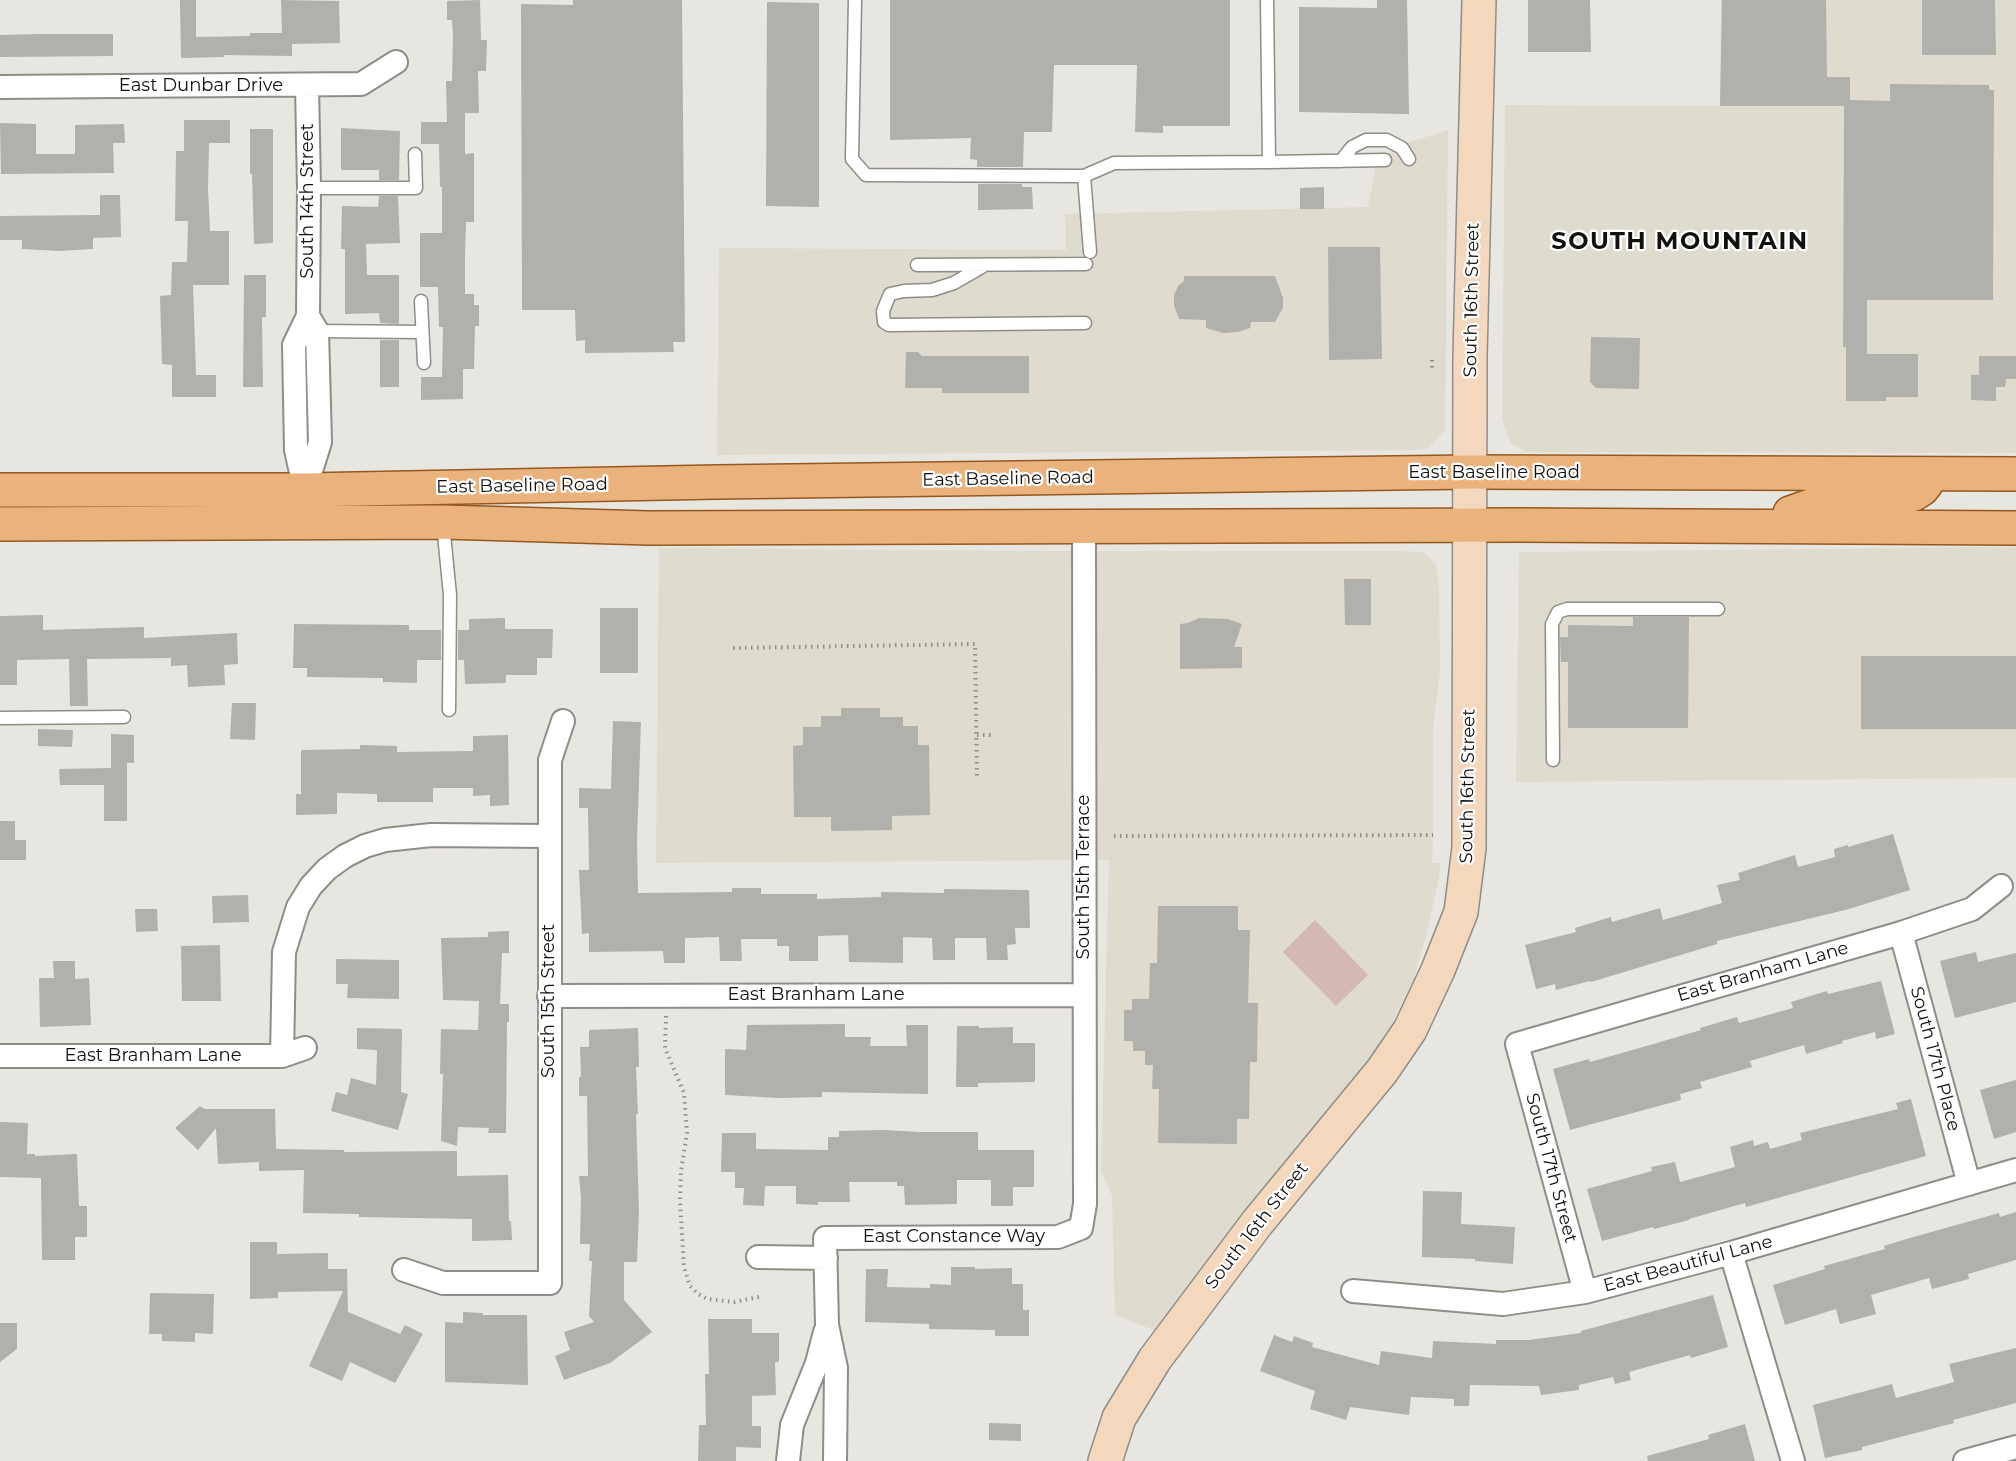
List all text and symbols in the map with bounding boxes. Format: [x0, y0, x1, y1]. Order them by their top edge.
street label: East Dunbar Drive [119, 75, 283, 97]
street label: South 14th Street [297, 123, 319, 279]
street label: South 16th Street [1460, 222, 1484, 378]
district label: SOUTH MOUNTAIN [1551, 228, 1809, 256]
street label: East Baseline Road [1408, 462, 1580, 484]
street label: East Baseline Road [922, 467, 1094, 491]
street label: East Baseline Road [436, 474, 608, 498]
street label: South 16th Street [1456, 708, 1480, 864]
street label: South 15th Terrace [1073, 795, 1095, 959]
street label: South 15th Street [538, 924, 560, 1078]
street label: East Branham Lane [1675, 937, 1851, 1007]
street label: East Branham Lane [727, 984, 905, 1006]
street label: South 17th Place [1905, 984, 1965, 1134]
street label: East Branham Lane [64, 1045, 242, 1067]
street label: South 17th Street [1521, 1091, 1581, 1245]
street label: South 16th Street [1201, 1158, 1313, 1294]
street label: East Constance Way [863, 1226, 1045, 1248]
street label: East Beautiful Lane [1601, 1231, 1775, 1297]

